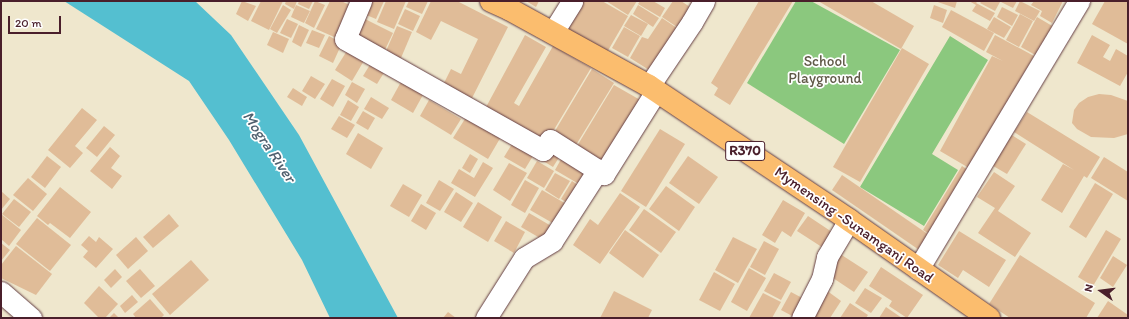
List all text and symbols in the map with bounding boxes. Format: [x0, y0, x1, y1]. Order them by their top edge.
scale bar [10, 8, 63, 34]
text: 20 m [15, 16, 42, 30]
park label: School Playground [788, 52, 862, 87]
water label: Mogra River [238, 108, 300, 186]
road number: R370 [725, 139, 765, 163]
street label: Mymensing -Sunamganj Road [771, 163, 937, 287]
north arrow [1081, 271, 1121, 311]
text: N [1082, 283, 1096, 293]

